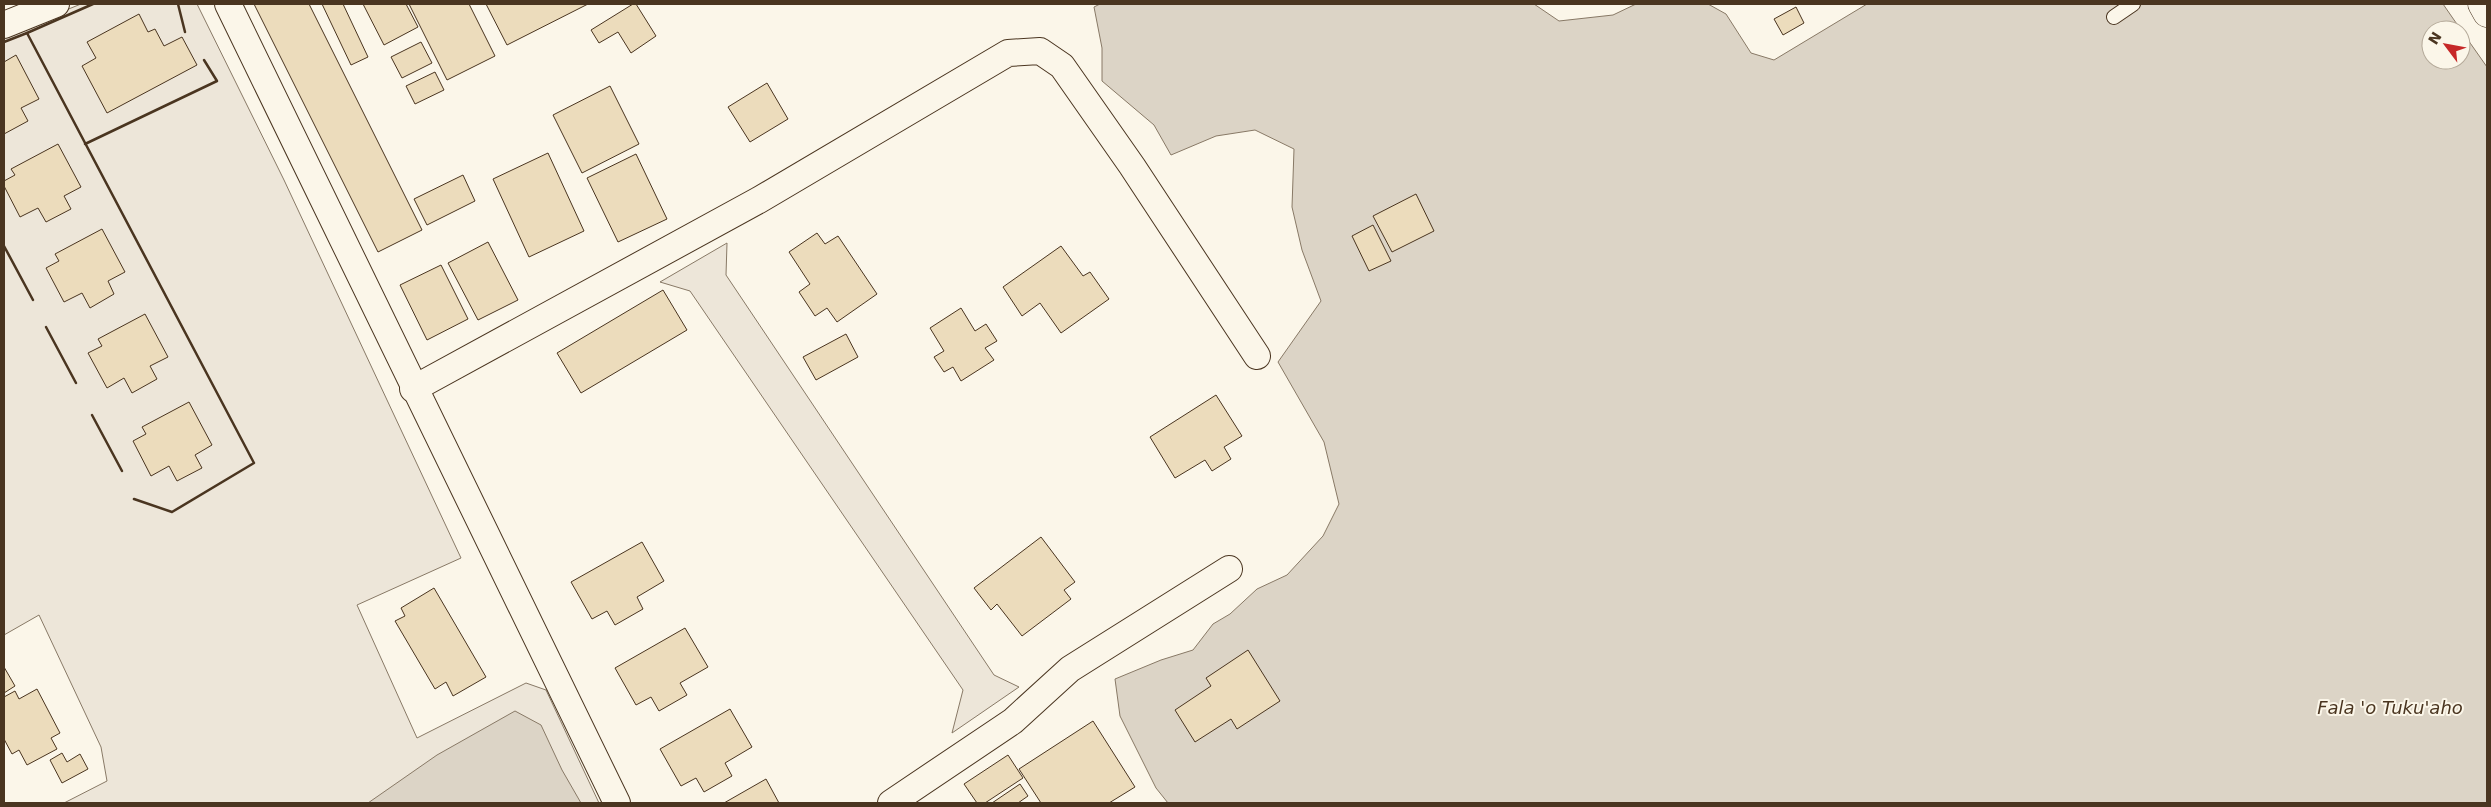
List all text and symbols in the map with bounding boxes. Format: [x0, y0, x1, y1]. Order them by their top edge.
north arrow [2421, 20, 2471, 70]
text: N [2425, 29, 2445, 47]
water label: Fala 'o Tuku'aho [2317, 697, 2463, 718]

